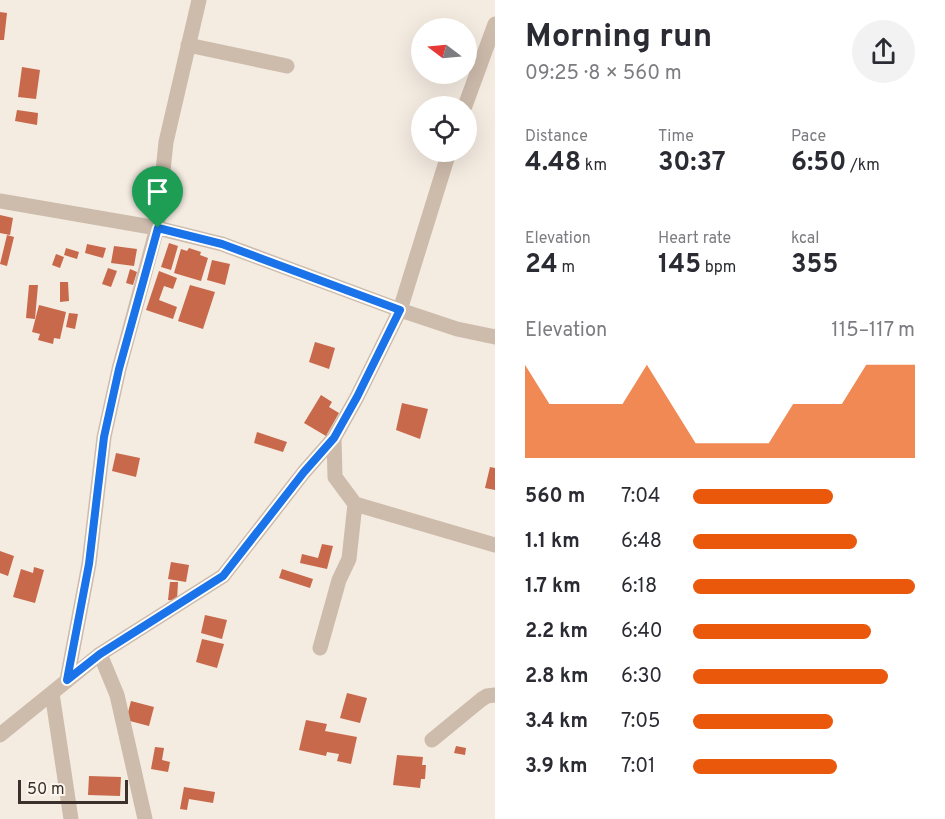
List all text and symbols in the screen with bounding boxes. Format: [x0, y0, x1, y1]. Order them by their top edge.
text: Morning run [525, 17, 712, 59]
north arrow [411, 18, 477, 84]
map controls [411, 18, 477, 162]
button: share [852, 20, 915, 83]
text: 09:25 · 8 × 560 m [525, 61, 682, 87]
button: locate [411, 96, 477, 162]
text: Distance [525, 127, 588, 147]
text: Time [658, 127, 694, 147]
text: Pace [791, 127, 826, 147]
text: 4.48 [525, 147, 581, 180]
text: 30:37 [658, 147, 726, 180]
text: 6:50 [791, 147, 846, 180]
text: km [581, 156, 607, 176]
text: /km [846, 156, 880, 176]
pin [132, 166, 183, 228]
icon: arrive [141, 175, 174, 208]
text: Elevation [525, 229, 591, 249]
text: Heart rate [658, 229, 731, 249]
text: kcal [791, 229, 819, 249]
text: 24 [525, 249, 558, 282]
text: 145 [658, 249, 701, 282]
text: 355 [791, 249, 838, 282]
text: m [558, 258, 575, 278]
text: bpm [701, 258, 736, 278]
text: Elevation [525, 318, 607, 344]
text: 115–117 m [831, 318, 915, 344]
text: 560 m [525, 484, 585, 510]
text: 7:04 [621, 484, 660, 510]
text: 1.1 km [525, 529, 580, 555]
text: 6:48 [621, 529, 662, 555]
text: 1.7 km [525, 574, 581, 600]
text: 6:18 [621, 574, 657, 600]
text: 2.2 km [525, 619, 588, 645]
text: 6:40 [621, 619, 663, 645]
text: 2.8 km [525, 664, 588, 690]
text: 6:30 [621, 664, 662, 690]
text: 3.4 km [525, 709, 588, 735]
text: 7:05 [621, 709, 660, 735]
text: 3.9 km [525, 754, 587, 780]
text: 7:01 [621, 754, 655, 780]
scale bar [18, 777, 128, 804]
text: 50 m [27, 780, 65, 800]

